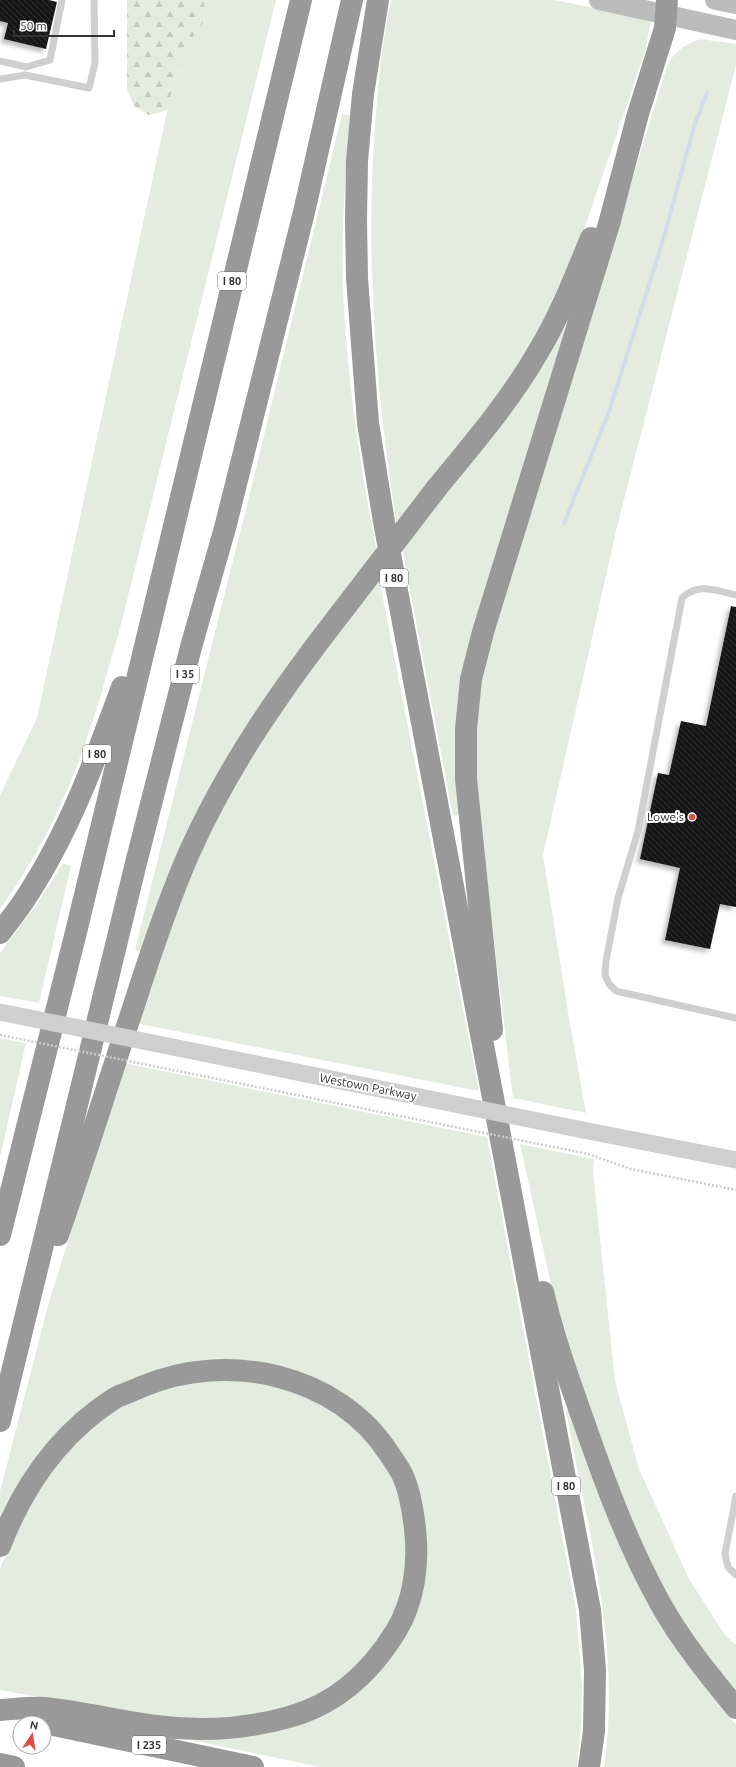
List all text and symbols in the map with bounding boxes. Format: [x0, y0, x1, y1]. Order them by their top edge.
scale bar [14, 12, 114, 38]
text: 50 m [20, 19, 47, 32]
road number: I 80 [218, 272, 246, 290]
road number: I 80 [380, 569, 408, 587]
road number: I 35 [171, 665, 199, 683]
road number: I 80 [83, 745, 111, 763]
place label: Lowe's [647, 810, 684, 823]
marker: Lowe's [687, 812, 697, 822]
street label: Westown Parkway [319, 1071, 418, 1102]
road number: I 80 [552, 1477, 580, 1495]
north arrow [12, 1715, 52, 1755]
text: N [29, 1718, 39, 1732]
road number: I 235 [132, 1736, 166, 1754]

